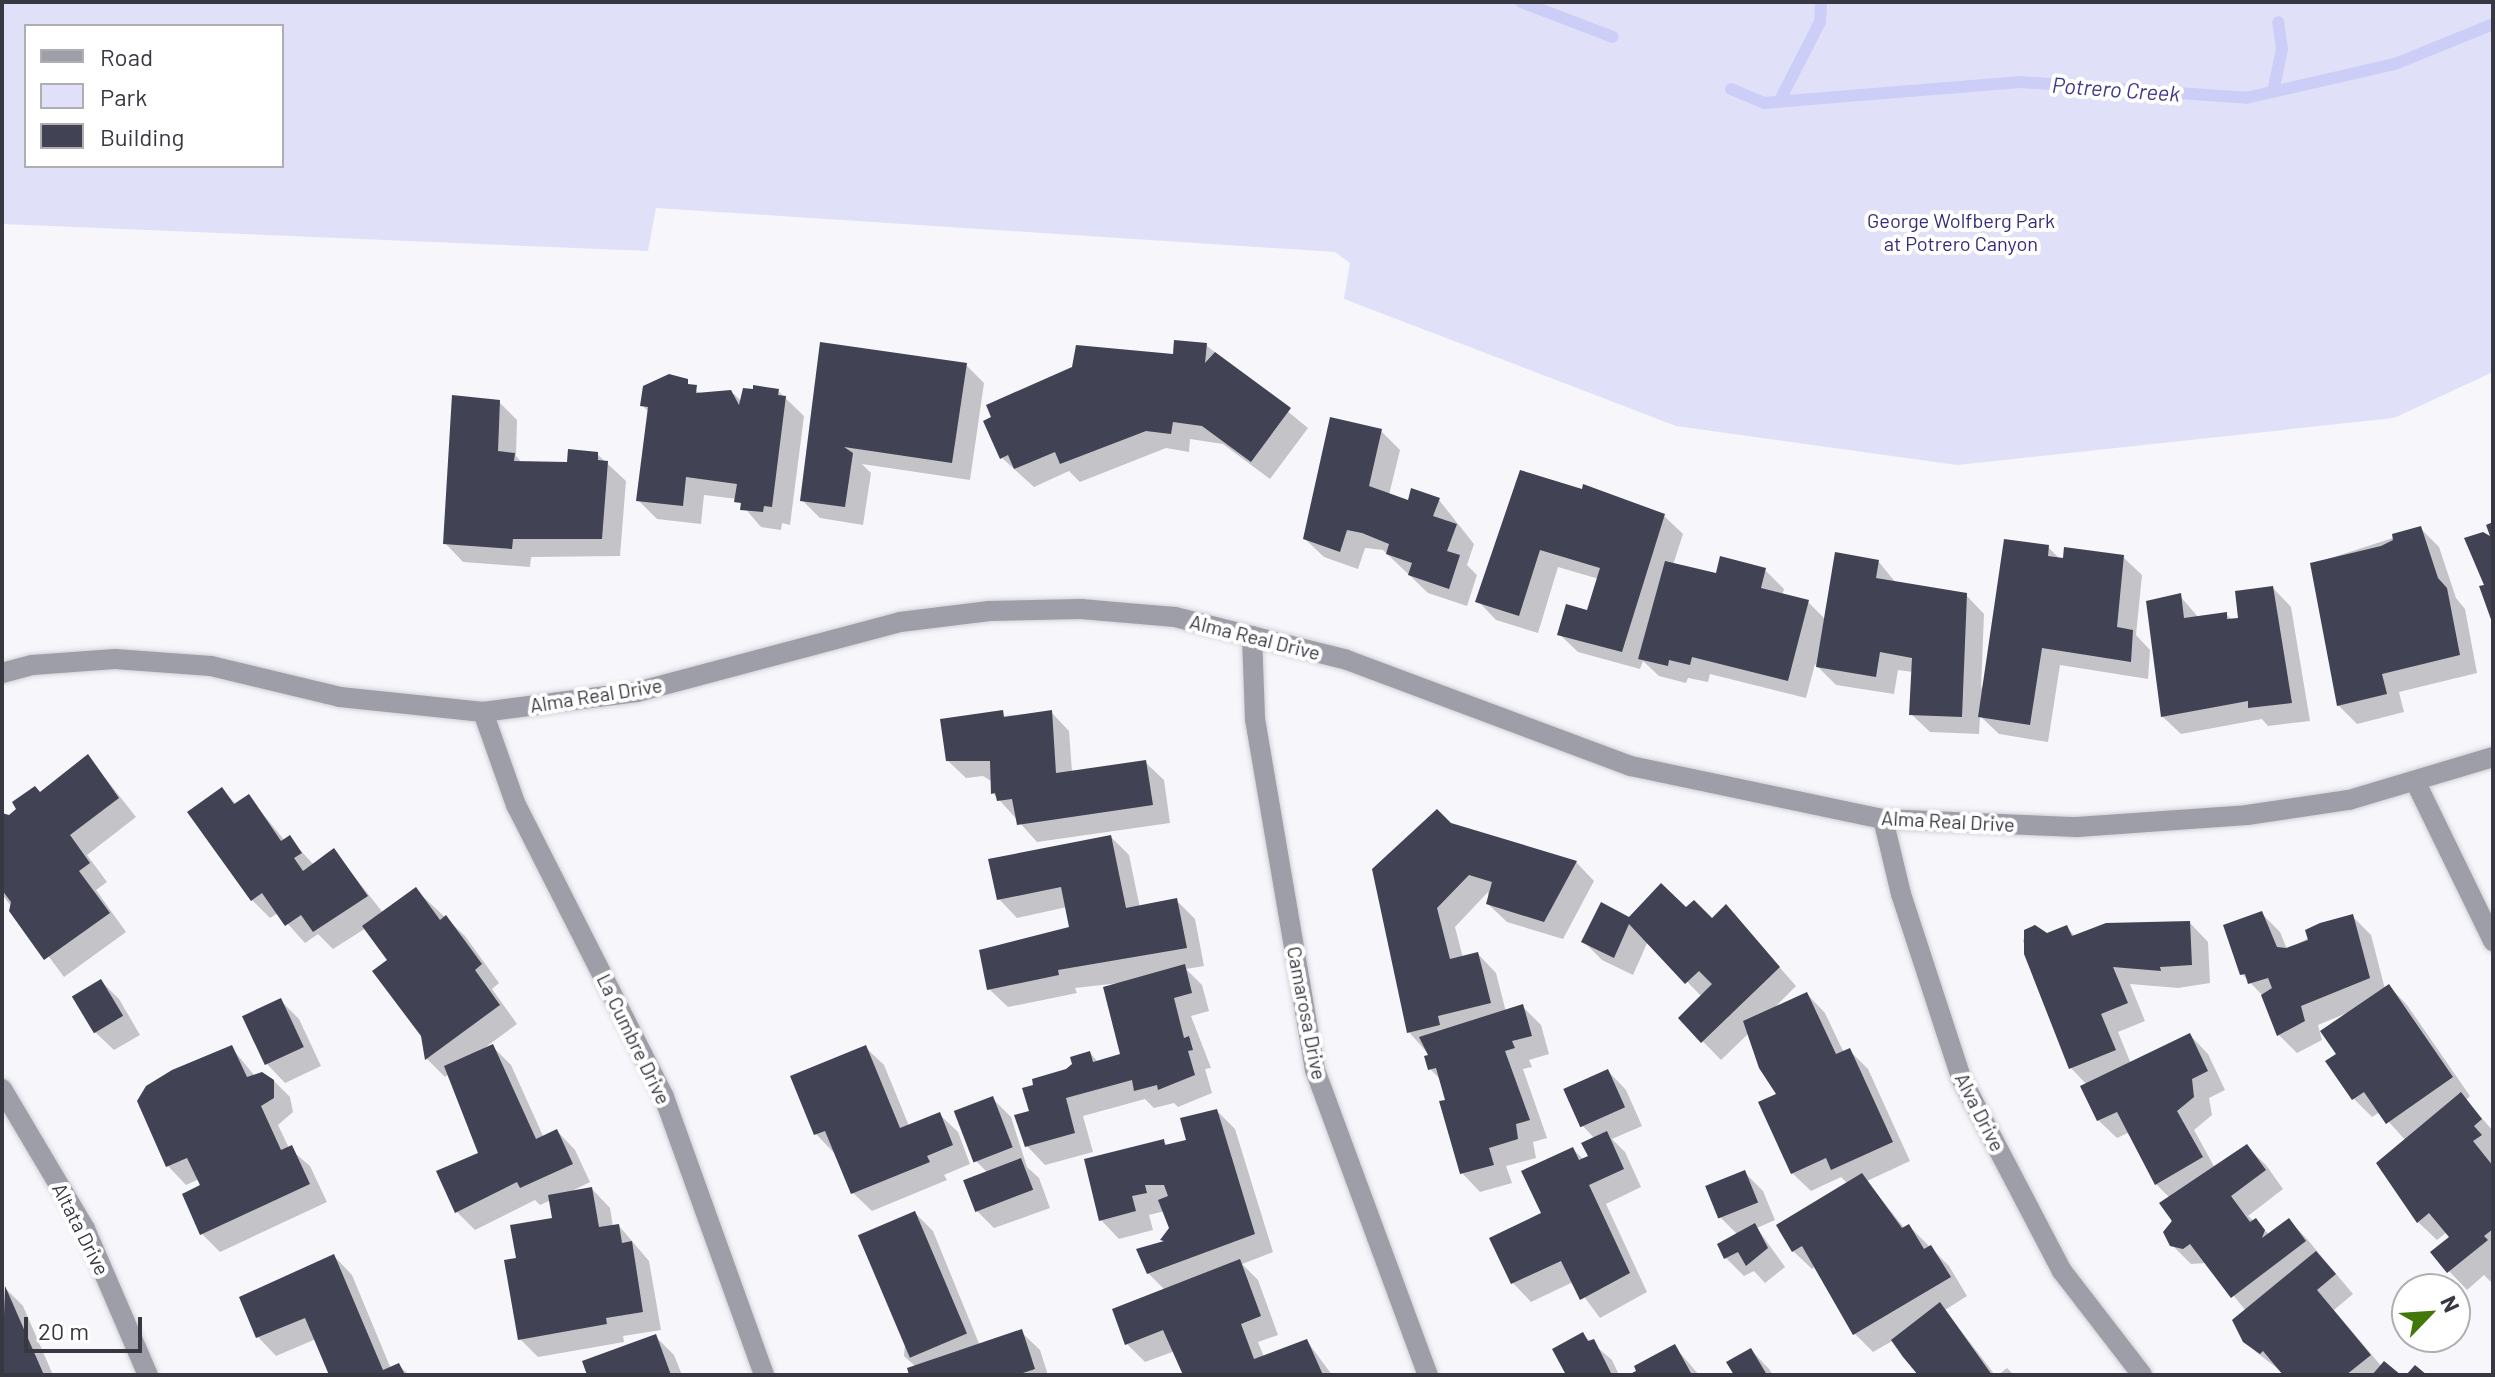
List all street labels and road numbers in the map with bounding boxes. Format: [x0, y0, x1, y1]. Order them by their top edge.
street label: Alma Real Drive [1187, 609, 1323, 665]
street label: Alma Real Drive [528, 673, 664, 717]
street label: Alma Real Drive [1881, 806, 2015, 836]
street label: Camarosa Drive [1282, 944, 1332, 1082]
street label: La Cumbre Drive [592, 970, 676, 1108]
street label: Alva Drive [1950, 1069, 2010, 1155]
street label: Altata Drive [48, 1179, 114, 1279]

